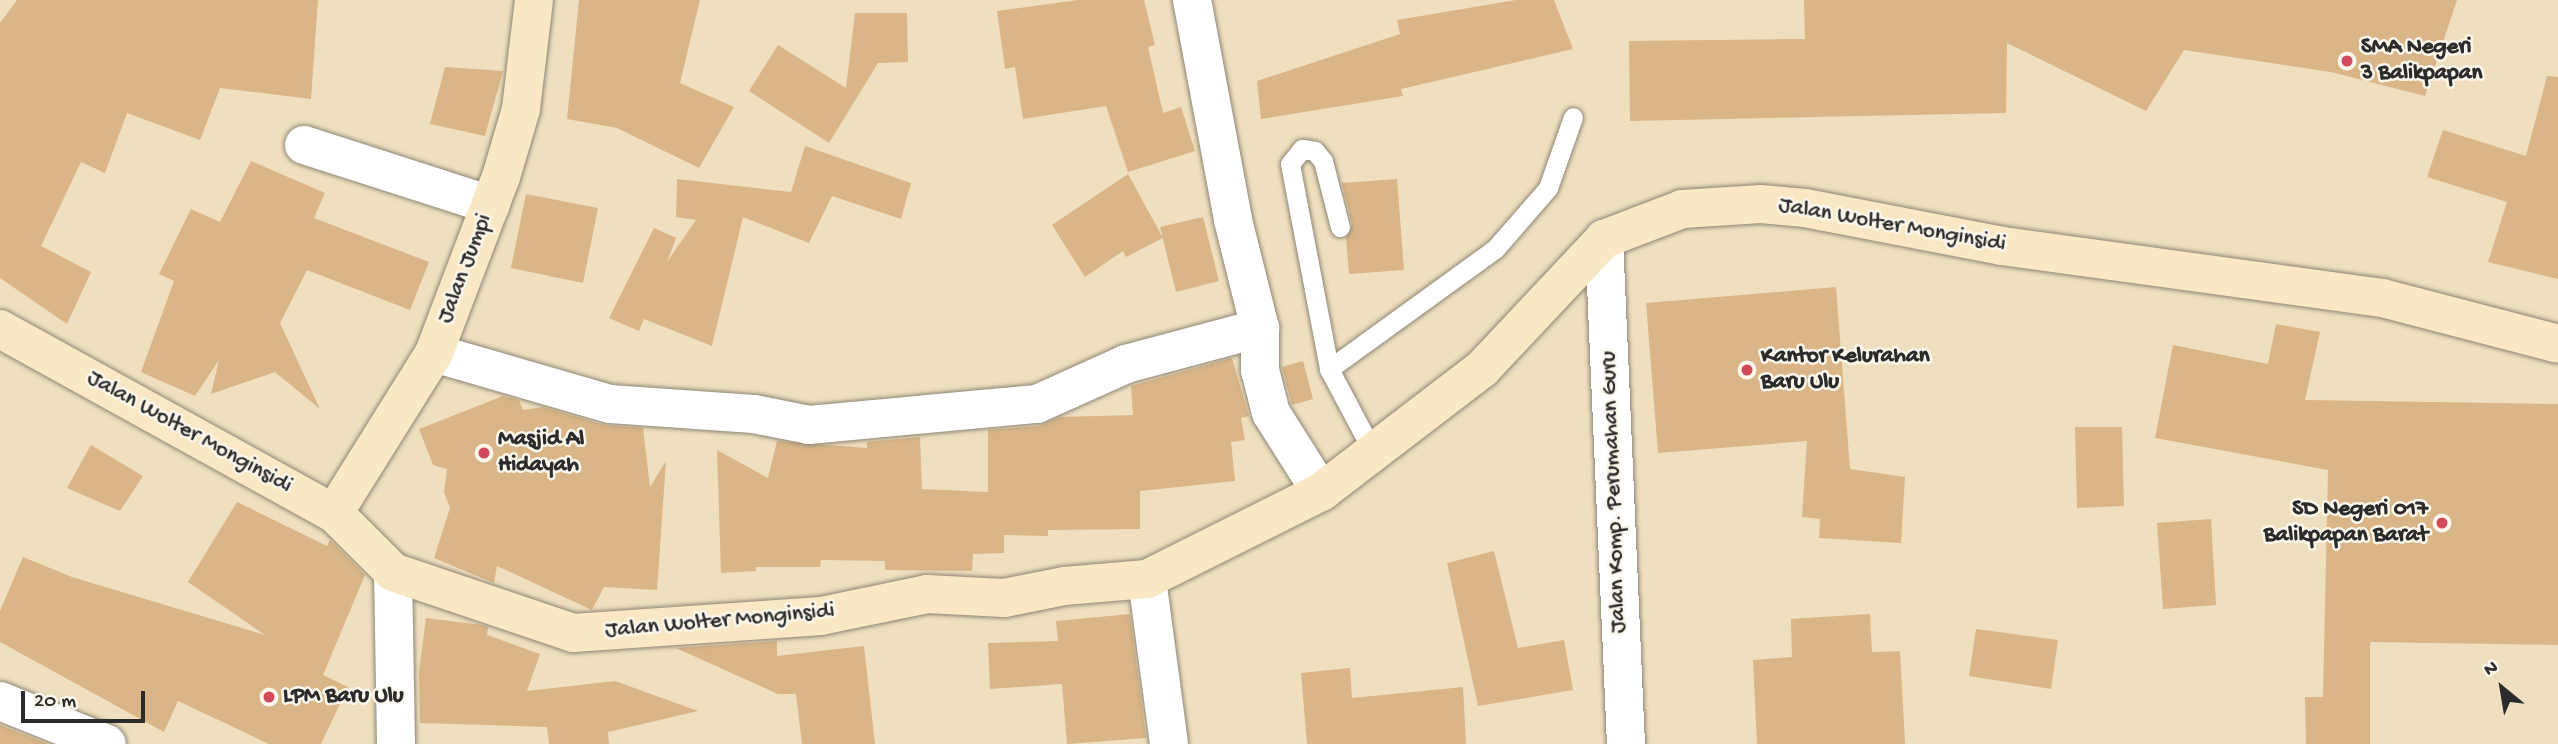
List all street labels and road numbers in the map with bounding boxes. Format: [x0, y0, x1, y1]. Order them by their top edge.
street label: Jalan Wolter Monginsidi [1776, 192, 2008, 260]
street label: Jalan Jumpi [433, 210, 499, 328]
street label: Jalan Komp. Perumahan Guru [1596, 350, 1634, 634]
street label: Jalan Wolter Monginsidi [82, 365, 296, 501]
street label: Jalan Wolter Monginsidi [604, 598, 836, 646]

